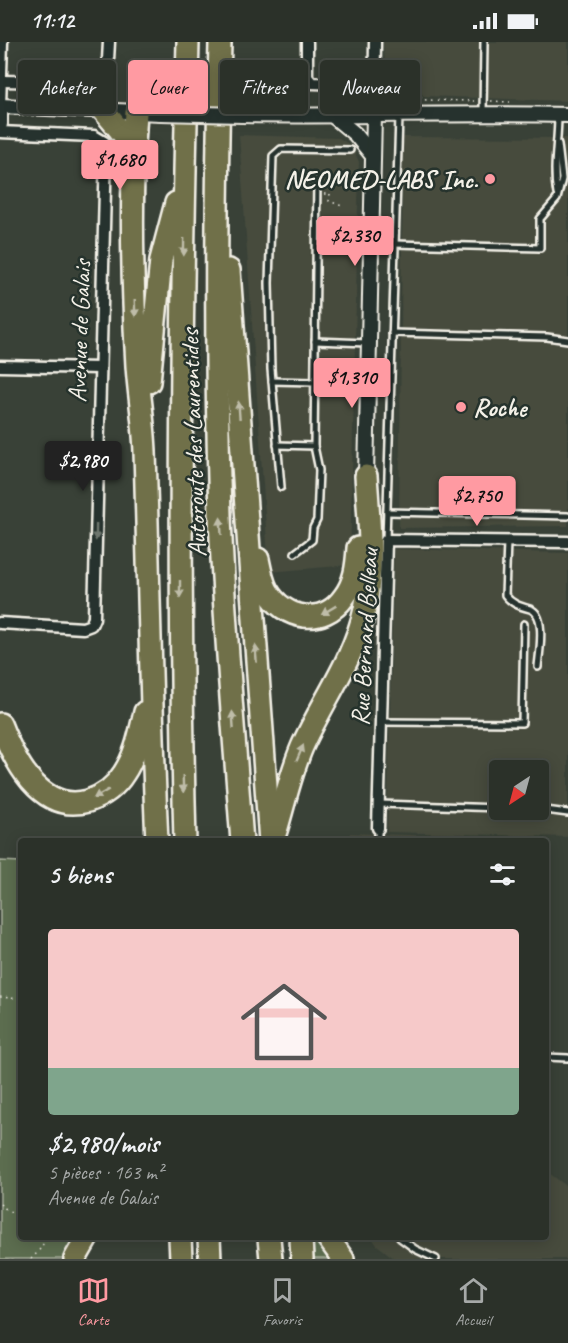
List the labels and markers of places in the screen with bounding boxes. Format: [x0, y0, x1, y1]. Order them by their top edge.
pin: $1,680 [71, 140, 169, 191]
place label: NEOMED-LABS Inc. [285, 163, 479, 196]
marker: NEOMED-LABS Inc. [483, 172, 497, 186]
pin: $2,330 [306, 216, 404, 267]
pin: $1,310 [303, 358, 401, 409]
place label: Roche [473, 391, 529, 424]
marker: Roche [454, 400, 468, 414]
pin: $2,980 [34, 441, 132, 492]
pin: $2,750 [428, 476, 526, 527]

